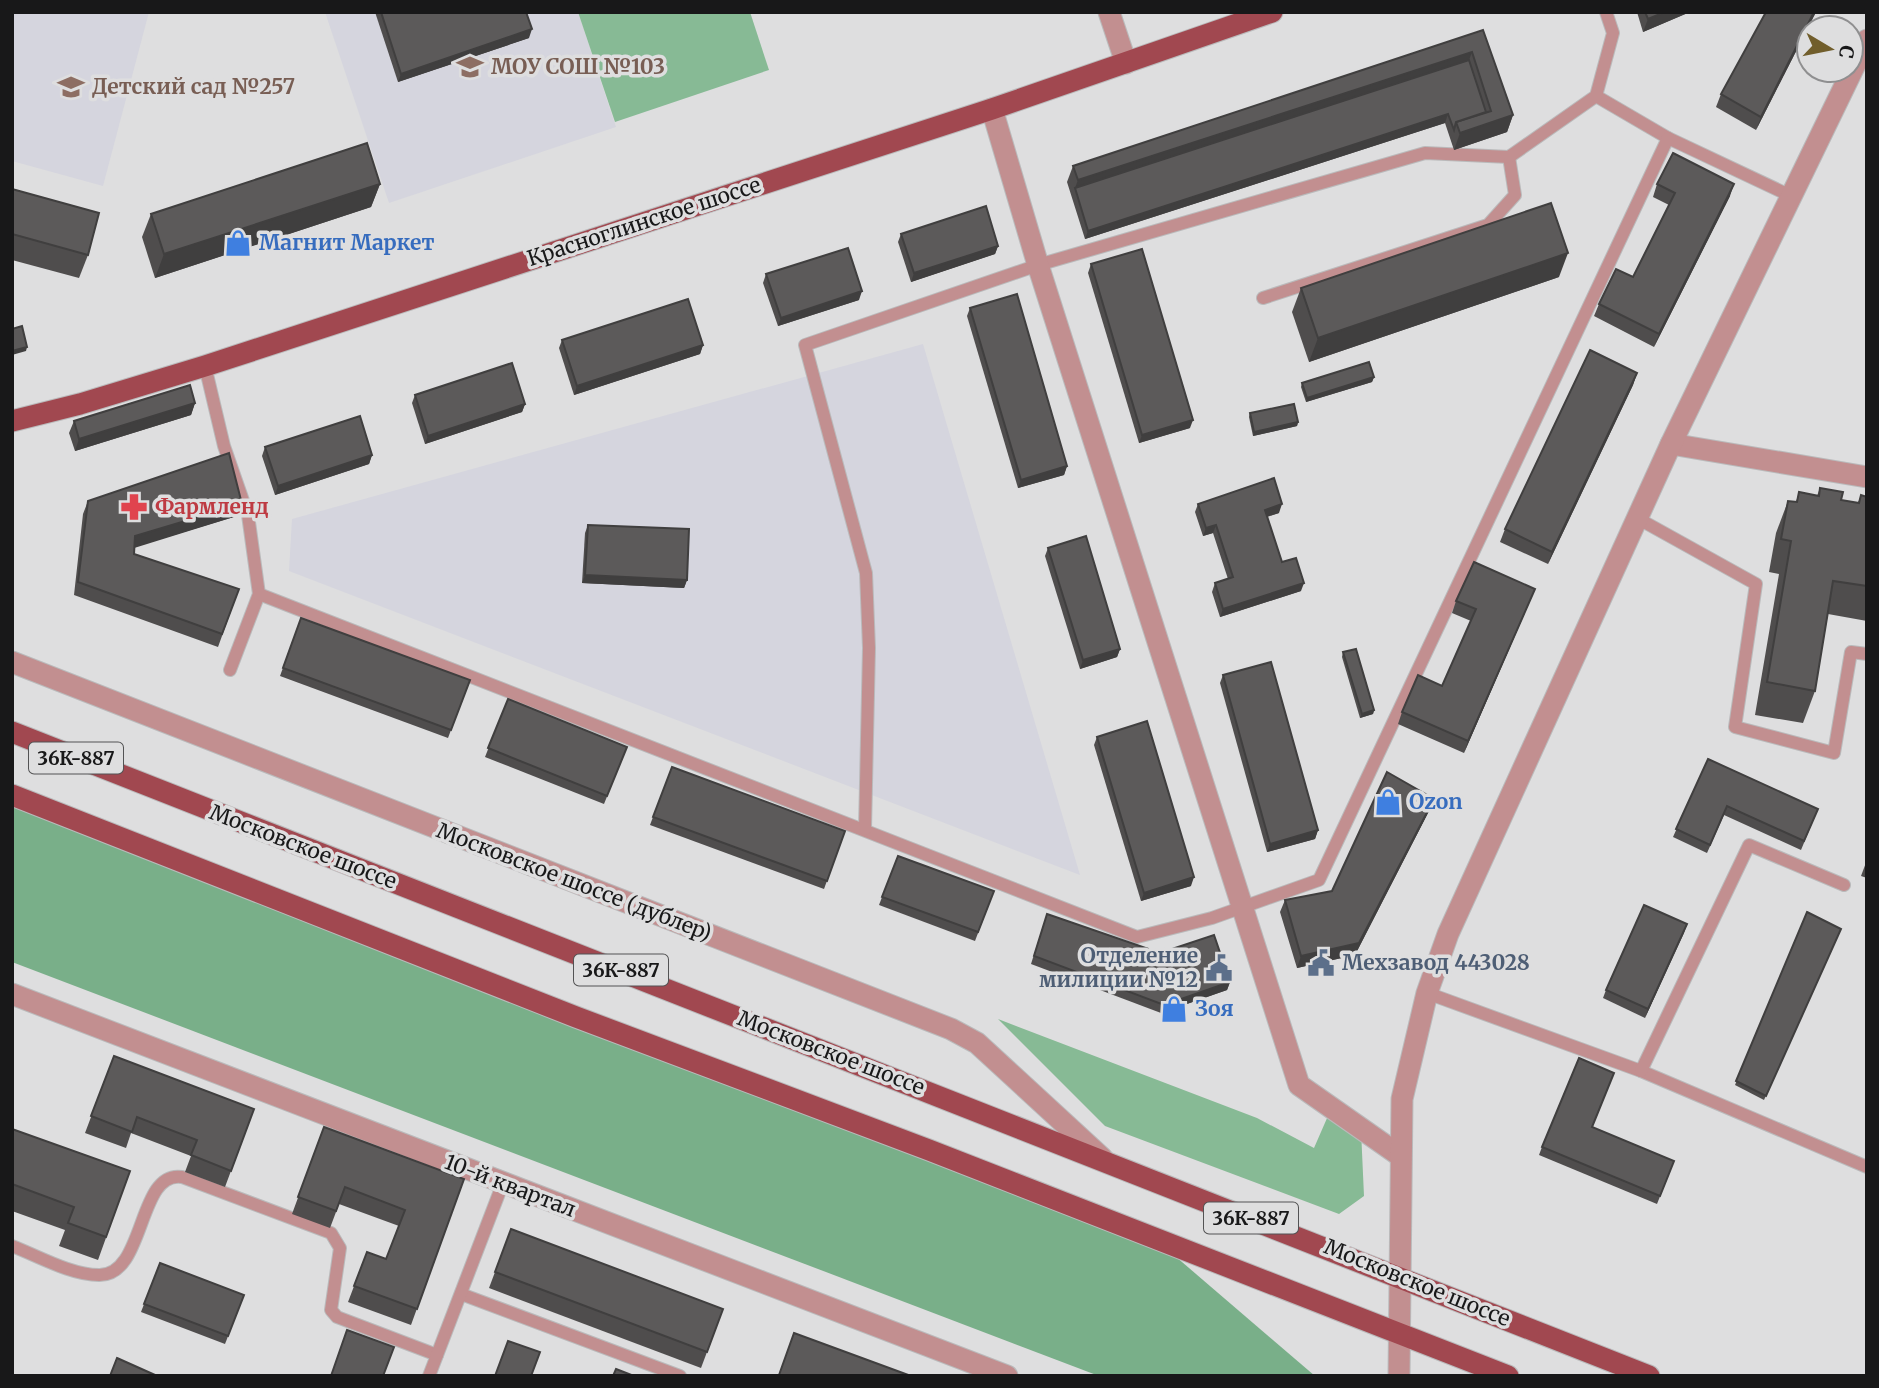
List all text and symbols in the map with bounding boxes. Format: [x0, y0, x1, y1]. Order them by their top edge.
north arrow [1795, 14, 1865, 84]
text: С [1834, 44, 1860, 60]
school or university icon: МОУ СОШ №103 [455, 52, 485, 82]
place label: МОУ СОШ №103 [491, 53, 665, 80]
school or university icon: Детский сад №257 [56, 72, 86, 102]
place label: Детский сад №257 [92, 73, 295, 100]
street label: Красноглинское шоссе [524, 171, 764, 272]
shop icon: Магнит Маркет [223, 228, 253, 258]
place label: Магнит Маркет [259, 229, 435, 256]
pharmacy icon: Фармленд [119, 492, 149, 522]
place label: Фармленд [155, 493, 269, 520]
road number: 36К-887 [29, 743, 123, 774]
shop icon: Ozon [1373, 787, 1403, 817]
place label: Ozon [1409, 788, 1463, 815]
street label: Московское шоссе [206, 798, 401, 895]
street label: Московское шоссе (дублер) [433, 817, 715, 946]
place label: Отделение милиции №12 [1039, 942, 1198, 993]
public building icon: Мехзавод 443028 [1306, 948, 1336, 978]
place label: Мехзавод 443028 [1342, 949, 1530, 976]
public building icon: Отделение милиции №12 [1204, 953, 1234, 983]
road number: 36К-887 [574, 954, 668, 986]
shop icon: Зоя [1159, 994, 1189, 1024]
place label: Зоя [1195, 995, 1234, 1022]
street label: Московское шоссе [734, 1004, 929, 1101]
street label: 10-й квартал [441, 1148, 580, 1223]
road number: 36К-887 [1204, 1202, 1298, 1234]
street label: Московское шоссе [1320, 1233, 1514, 1332]

